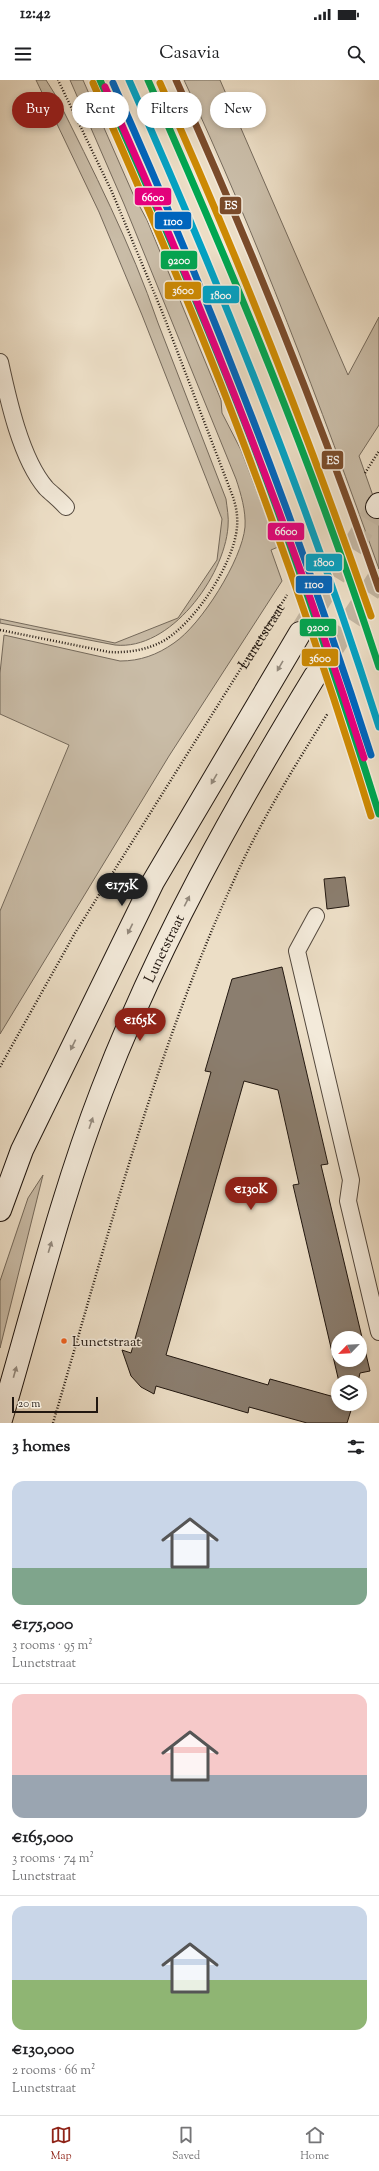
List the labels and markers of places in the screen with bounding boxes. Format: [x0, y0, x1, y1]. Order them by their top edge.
pin: €175K [94, 873, 150, 907]
pin: €165K [112, 1008, 168, 1042]
pin: €130K [223, 1177, 279, 1211]
place label: Lunetstraat [72, 1333, 141, 1353]
marker: Lunetstraat [59, 1336, 69, 1346]

